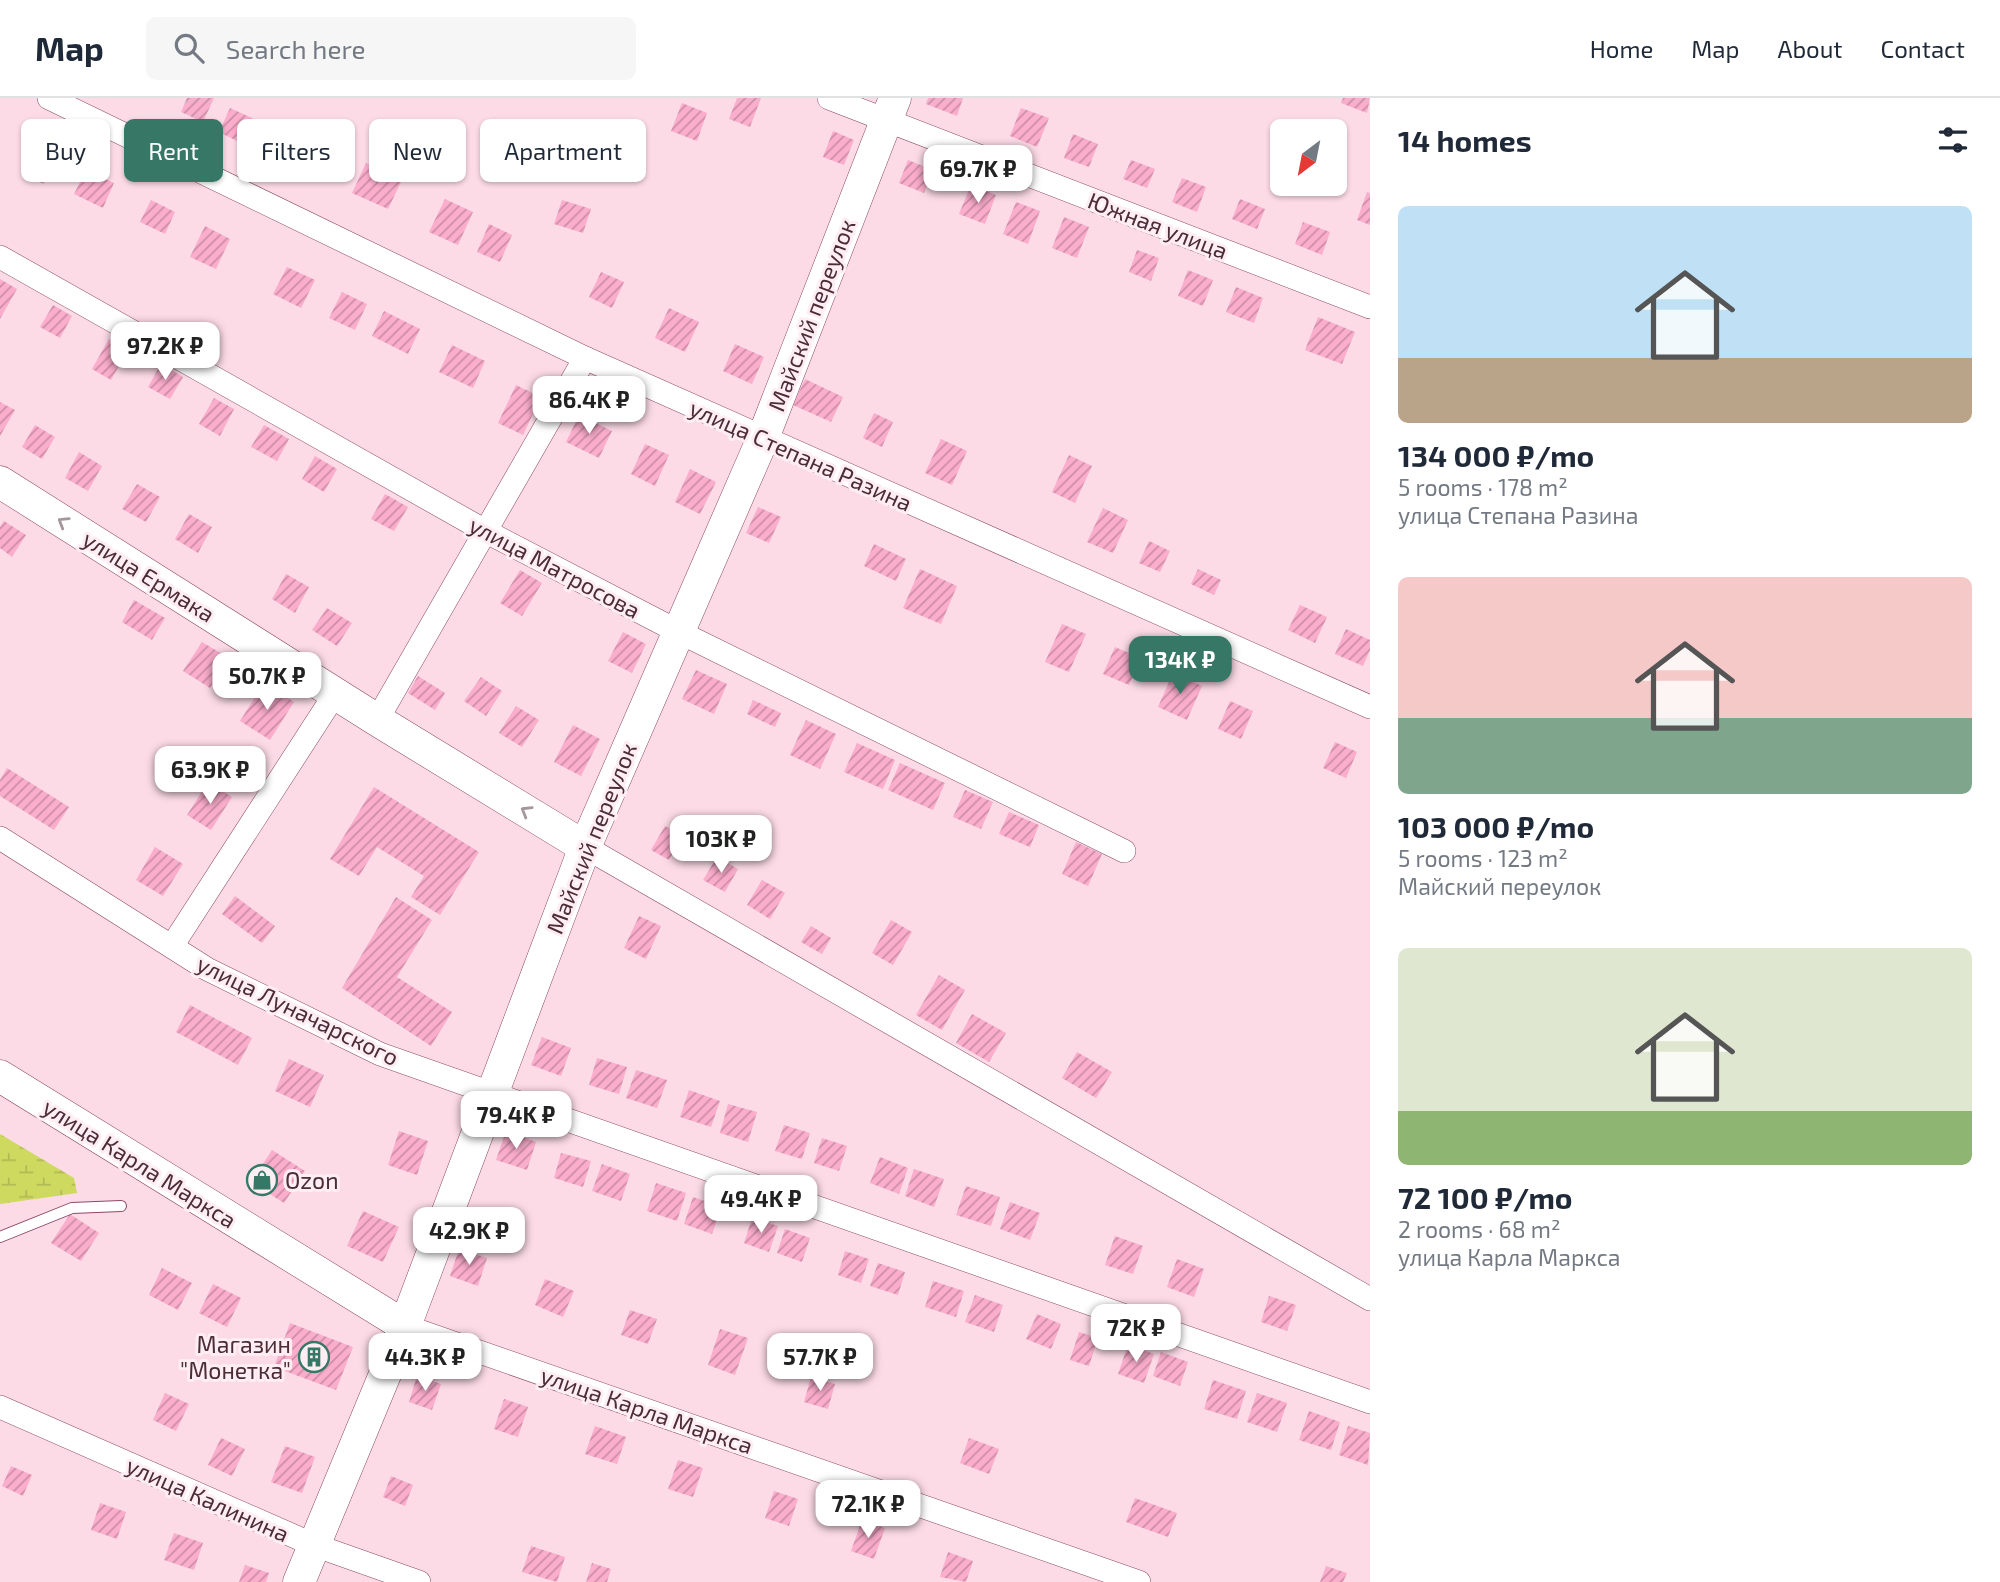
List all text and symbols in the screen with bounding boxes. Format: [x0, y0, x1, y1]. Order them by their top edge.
search box [146, 17, 636, 80]
text: Map [35, 28, 104, 68]
icon: search [170, 29, 208, 67]
text: Search here [226, 33, 365, 64]
text: Home [1590, 34, 1653, 63]
text: Map [1691, 34, 1739, 63]
text: About [1777, 34, 1843, 63]
text: Contact [1881, 34, 1965, 63]
chip: Buy [21, 119, 110, 182]
chip: Rent [124, 119, 223, 182]
chip: Filters [237, 119, 355, 182]
chip: New [369, 119, 466, 182]
chip: Apartment [480, 119, 646, 182]
north arrow [1270, 119, 1348, 196]
map controls [1270, 119, 1347, 196]
icon: filters [1934, 121, 1972, 159]
text: 14 homes [1398, 122, 1532, 158]
pin: 69.7K ₽ [913, 146, 1043, 205]
text: 69.7K ₽ [939, 154, 1017, 182]
street label: Южная улица [1084, 186, 1232, 265]
street label: Майский переулок [761, 215, 861, 415]
icon: home [1622, 252, 1748, 378]
pin: 97.2K ₽ [100, 322, 230, 382]
text: 97.2K ₽ [127, 331, 203, 359]
pin: 86.4K ₽ [524, 376, 654, 436]
text: 86.4K ₽ [549, 385, 629, 413]
street label: улица Степана Разина [685, 393, 916, 518]
text: 134 000 ₽/mo [1398, 437, 1594, 473]
text: 5 rooms · 178 m² [1398, 473, 1568, 501]
text: улица Степана Разина [1398, 501, 1638, 529]
street label: улица Матросова [464, 510, 645, 625]
one-way arrow [58, 517, 71, 530]
street label: улица Ермака [77, 524, 220, 629]
icon: home [1622, 623, 1748, 749]
pin: 134K ₽ [1123, 636, 1237, 696]
text: 134K ₽ [1145, 645, 1215, 673]
pin: 50.7K ₽ [202, 652, 332, 712]
text: 50.7K ₽ [228, 661, 306, 689]
street label: Майский переулок [540, 738, 643, 938]
pin: 63.9K ₽ [145, 746, 275, 806]
text: 63.9K ₽ [171, 755, 249, 783]
one-way arrow [521, 807, 534, 820]
text: 103 000 ₽/mo [1398, 808, 1594, 844]
pin: 103K ₽ [664, 816, 778, 875]
text: 103K ₽ [686, 824, 756, 852]
text: 5 rooms · 123 m² [1398, 844, 1568, 872]
text: Майский переулок [1398, 872, 1601, 900]
street label: улица Луначарского [192, 949, 404, 1072]
icon: home [1622, 994, 1748, 1120]
pin: 79.4K ₽ [451, 1091, 581, 1151]
street label: улица Карла Маркса [38, 1092, 242, 1235]
text: 79.4K ₽ [477, 1100, 555, 1128]
shop icon: Ozon [245, 1163, 279, 1197]
place label: Ozon [285, 1166, 339, 1194]
pin: 49.4K ₽ [696, 1176, 826, 1235]
text: 72 100 ₽/mo [1398, 1179, 1573, 1215]
text: 49.4K ₽ [720, 1184, 802, 1212]
pin: 42.9K ₽ [404, 1208, 534, 1267]
text: 2 rooms · 68 m² [1398, 1215, 1561, 1243]
text: 42.9K ₽ [429, 1216, 509, 1244]
text: улица Карла Маркса [1398, 1243, 1621, 1271]
pin: 72K ₽ [1087, 1304, 1185, 1364]
text: 72K ₽ [1107, 1313, 1165, 1341]
place label: Магазин "Монетка" [180, 1330, 291, 1384]
pin: 44.3K ₽ [360, 1334, 490, 1393]
pin: 57.7K ₽ [755, 1334, 885, 1393]
building icon: Магазин "Монетка" [297, 1340, 331, 1374]
text: 44.3K ₽ [385, 1342, 465, 1370]
text: 57.7K ₽ [783, 1342, 857, 1370]
street label: улица Карла Маркса [537, 1361, 757, 1460]
street label: улица Калинина [122, 1451, 294, 1548]
pin: 72.1K ₽ [803, 1480, 933, 1540]
text: 72.1K ₽ [832, 1489, 904, 1517]

